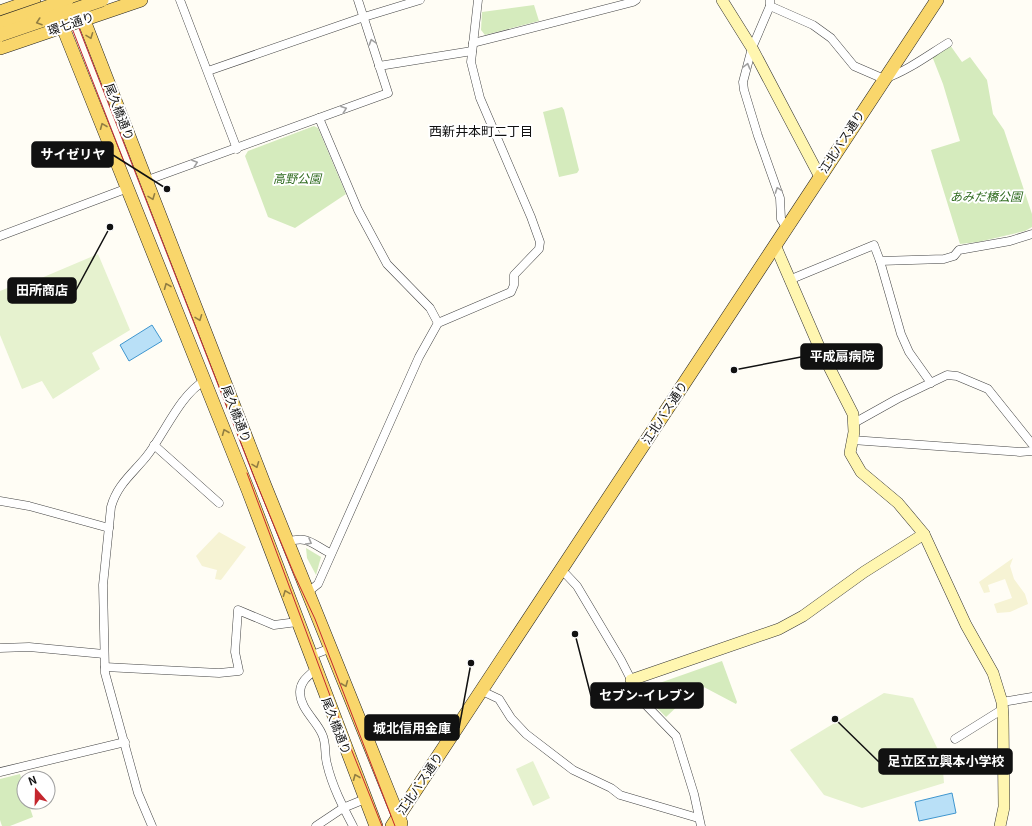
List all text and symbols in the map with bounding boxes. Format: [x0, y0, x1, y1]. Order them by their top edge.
street label: 環七通り [45, 7, 96, 38]
one-way arrow [36, 17, 43, 26]
one-way arrow [85, 33, 93, 40]
one-way arrow [368, 39, 377, 46]
one-way arrow [742, 63, 751, 70]
street label: 尾久橋通り [102, 80, 139, 143]
one-way arrow [340, 105, 347, 113]
street label: 江北バス通り [814, 106, 867, 176]
district label: 西新井本町二丁目 [429, 121, 533, 140]
one-way arrow [99, 122, 107, 129]
callout: サイゼリヤ [32, 142, 113, 167]
text: サイゼリヤ [40, 144, 106, 163]
one-way arrow [192, 160, 199, 168]
park label: 高野公園 [273, 169, 323, 186]
one-way arrow [774, 187, 782, 194]
park label: あみだ橋公園 [950, 187, 1024, 204]
one-way arrow [147, 193, 155, 200]
callout: 田所商店 [8, 278, 76, 303]
text: 田所商店 [16, 280, 68, 299]
one-way arrow [163, 282, 171, 289]
one-way arrow [194, 314, 202, 321]
callout: 平成扇病院 [801, 344, 882, 369]
text: 平成扇病院 [809, 346, 875, 365]
street label: 江北バス通り [637, 377, 690, 447]
street label: 尾久橋通り [219, 382, 256, 445]
one-way arrow [221, 429, 229, 436]
one-way arrow [252, 462, 260, 469]
one-way arrow [305, 537, 312, 545]
one-way arrow [283, 590, 291, 597]
one-way arrow [341, 680, 349, 687]
callout: セブン-イレブン [591, 683, 703, 708]
text: セブン-イレブン [599, 685, 695, 704]
street label: 尾久橋通り [319, 694, 356, 757]
callout: 城北信用金庫 [365, 715, 459, 740]
text: 城北信用金庫 [373, 718, 451, 737]
street label: 江北バス通り [392, 749, 446, 818]
callout: 足立区立興本小学校 [879, 749, 1012, 774]
text: 足立区立興本小学校 [887, 751, 1005, 770]
north arrow [16, 770, 56, 810]
text: N [26, 771, 39, 789]
one-way arrow [352, 773, 360, 780]

